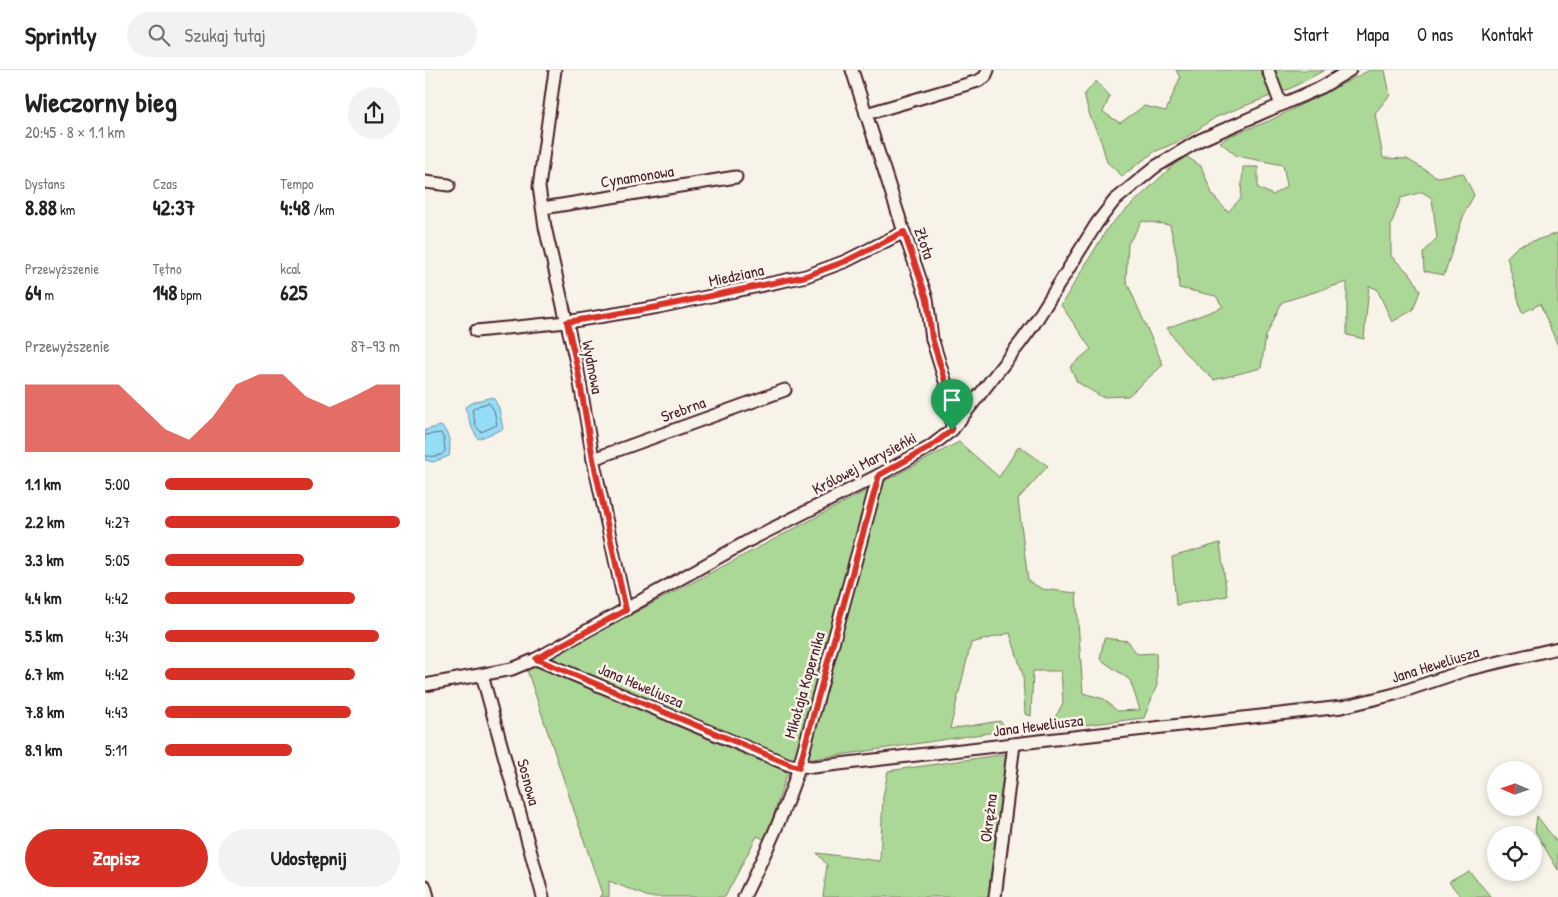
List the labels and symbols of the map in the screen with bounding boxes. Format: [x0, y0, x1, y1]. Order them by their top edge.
street label: Cynamonowa [599, 159, 675, 193]
street label: Złota [909, 224, 941, 262]
street label: Miedziana [706, 258, 766, 292]
street label: Wydmowa [577, 338, 609, 396]
pin [931, 379, 973, 430]
street label: Srebrna [658, 391, 708, 427]
street label: Królowej Marysieńki [808, 426, 920, 500]
street label: Mikołaja Kopernika [778, 629, 830, 741]
street label: Jana Heweliusza [1388, 640, 1482, 688]
street label: Jana Heweliusza [595, 657, 687, 713]
street label: Jana Heweliusza [992, 709, 1084, 741]
street label: Sosnowa [512, 756, 546, 808]
north arrow [1487, 761, 1543, 816]
street label: Okrężna [974, 793, 1002, 843]

